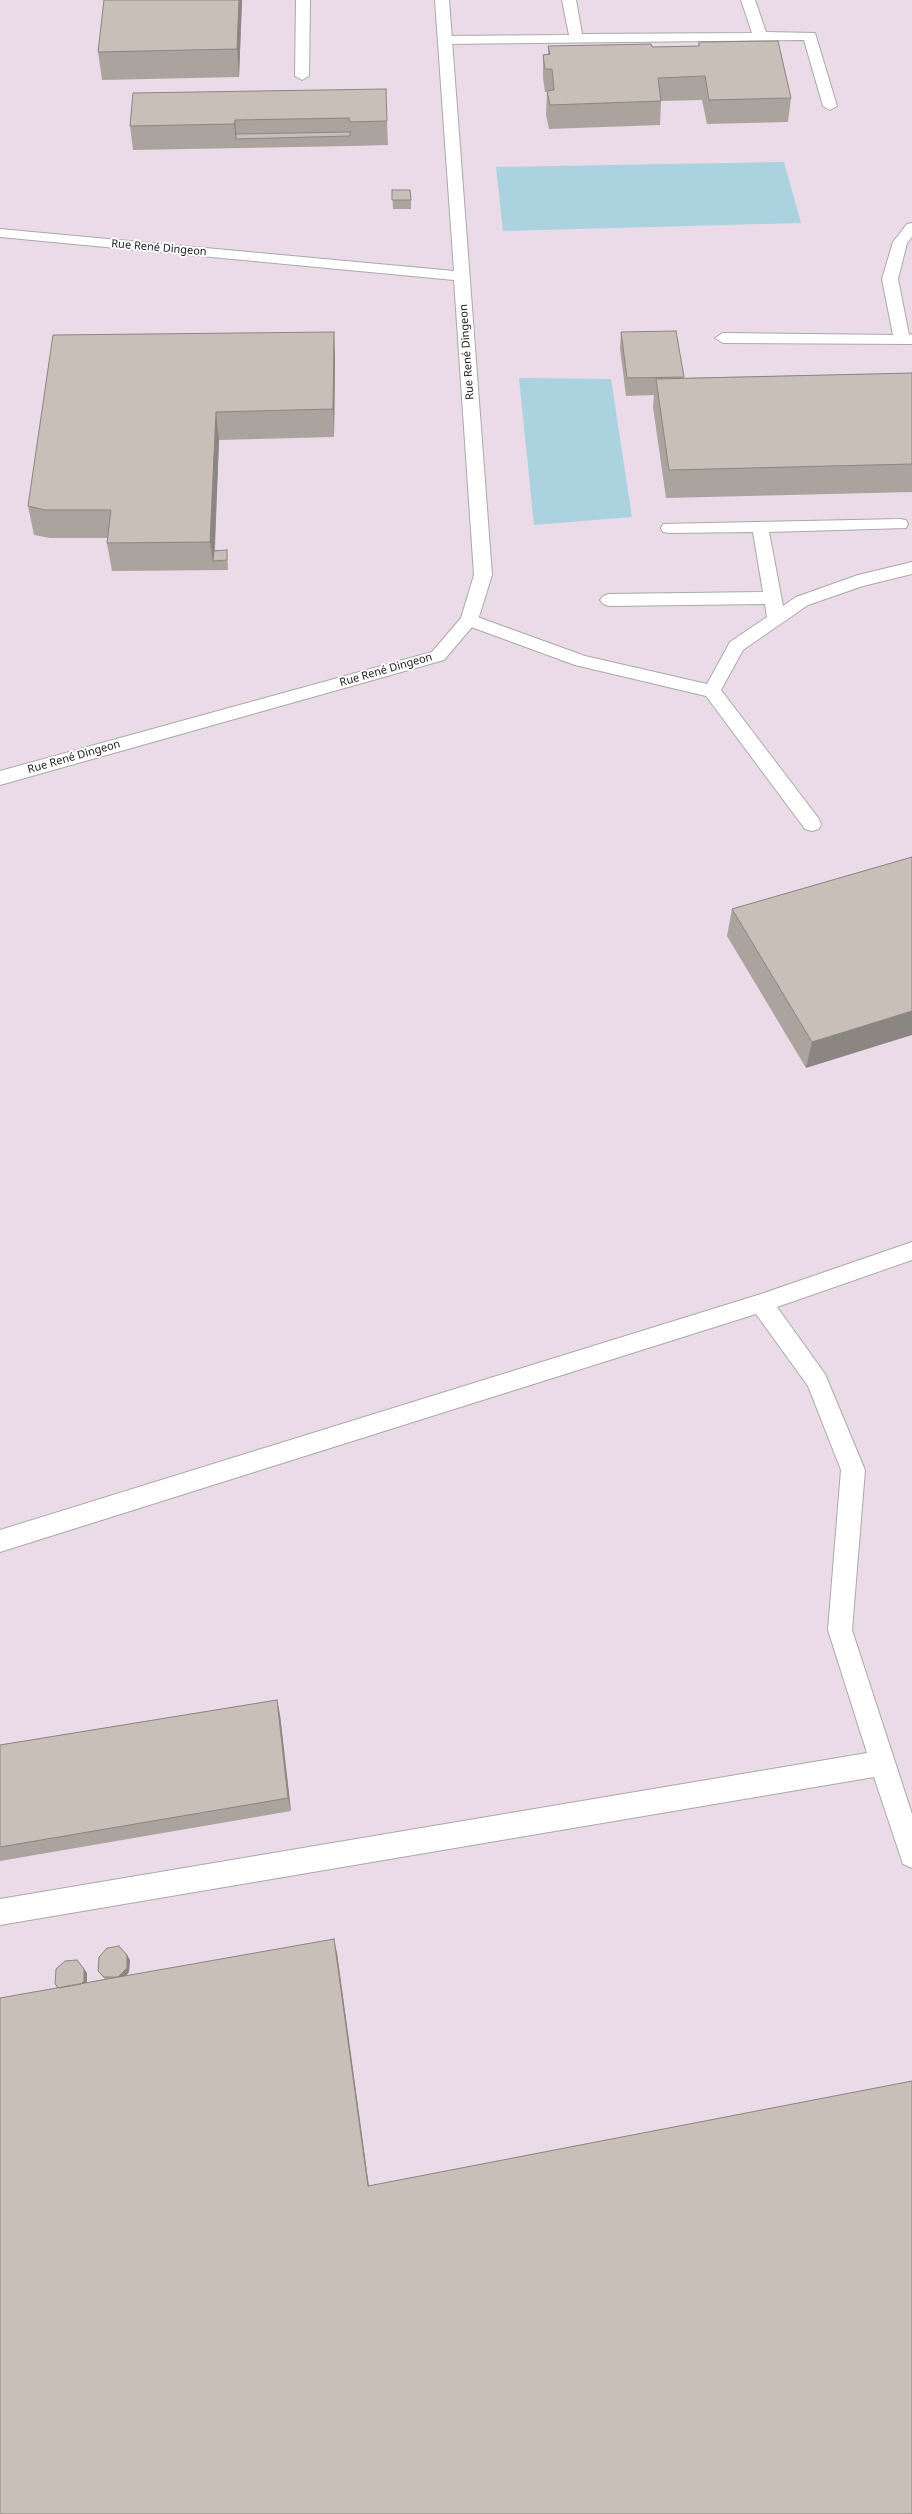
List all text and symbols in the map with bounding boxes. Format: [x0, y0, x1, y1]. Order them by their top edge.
street label: Rue René Dingeon [111, 237, 207, 259]
street label: Rue René Dingeon [457, 304, 477, 400]
street label: Rue René Dingeon [338, 650, 434, 690]
street label: Rue René Dingeon [26, 737, 122, 777]

